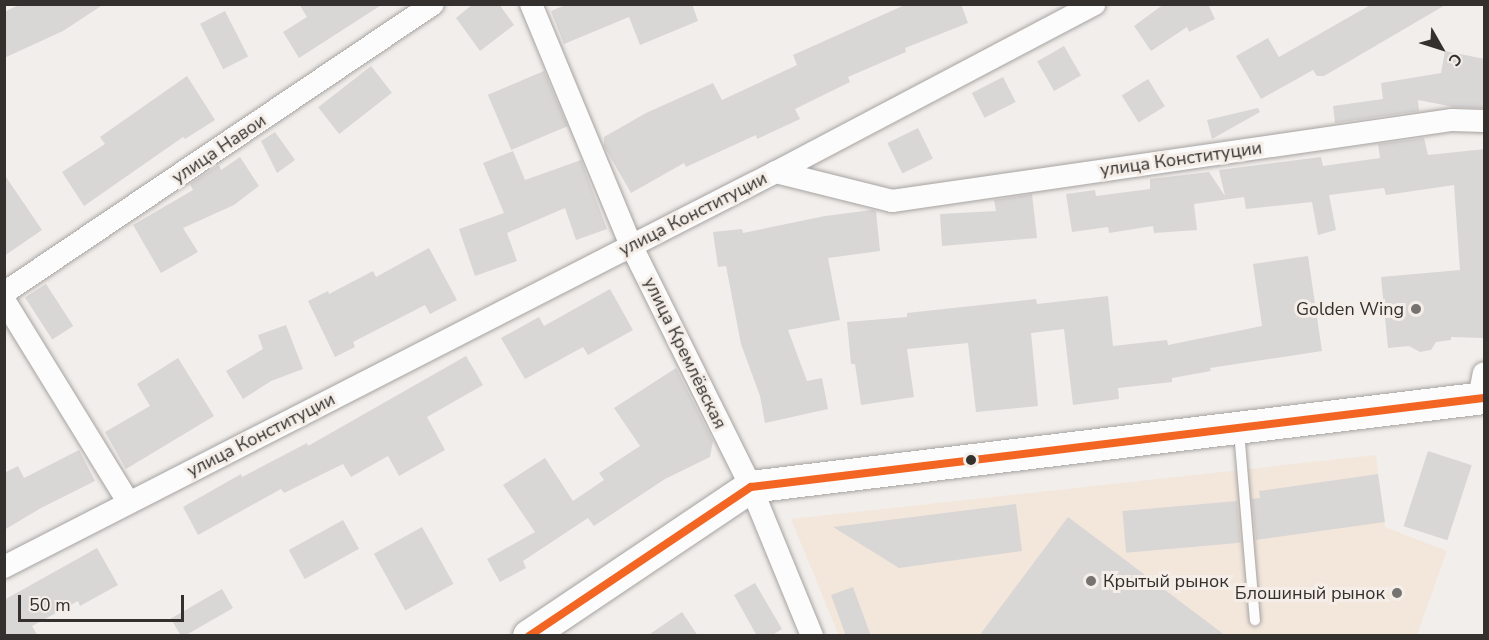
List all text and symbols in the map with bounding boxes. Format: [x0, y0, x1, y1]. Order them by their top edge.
north arrow [1411, 18, 1471, 78]
text: С [1443, 48, 1467, 70]
street label: улица Навои [168, 110, 270, 188]
street label: улица Конституции [1099, 137, 1263, 181]
street label: улица Конституции [615, 167, 771, 261]
street label: улица Кремлёвская [639, 274, 731, 432]
place label: Golden Wing [1296, 298, 1404, 320]
marker: Golden Wing [1409, 302, 1423, 316]
street label: улица Конституции [183, 388, 339, 482]
unlabelled marker [965, 454, 977, 466]
place label: Крытый рынок [1103, 570, 1229, 592]
marker: Крытый рынок [1084, 574, 1098, 588]
place label: Блошиный рынок [1235, 582, 1385, 604]
scale bar [21, 583, 188, 621]
marker: Блошиный рынок [1390, 586, 1404, 600]
text: 50 m [29, 593, 71, 617]

